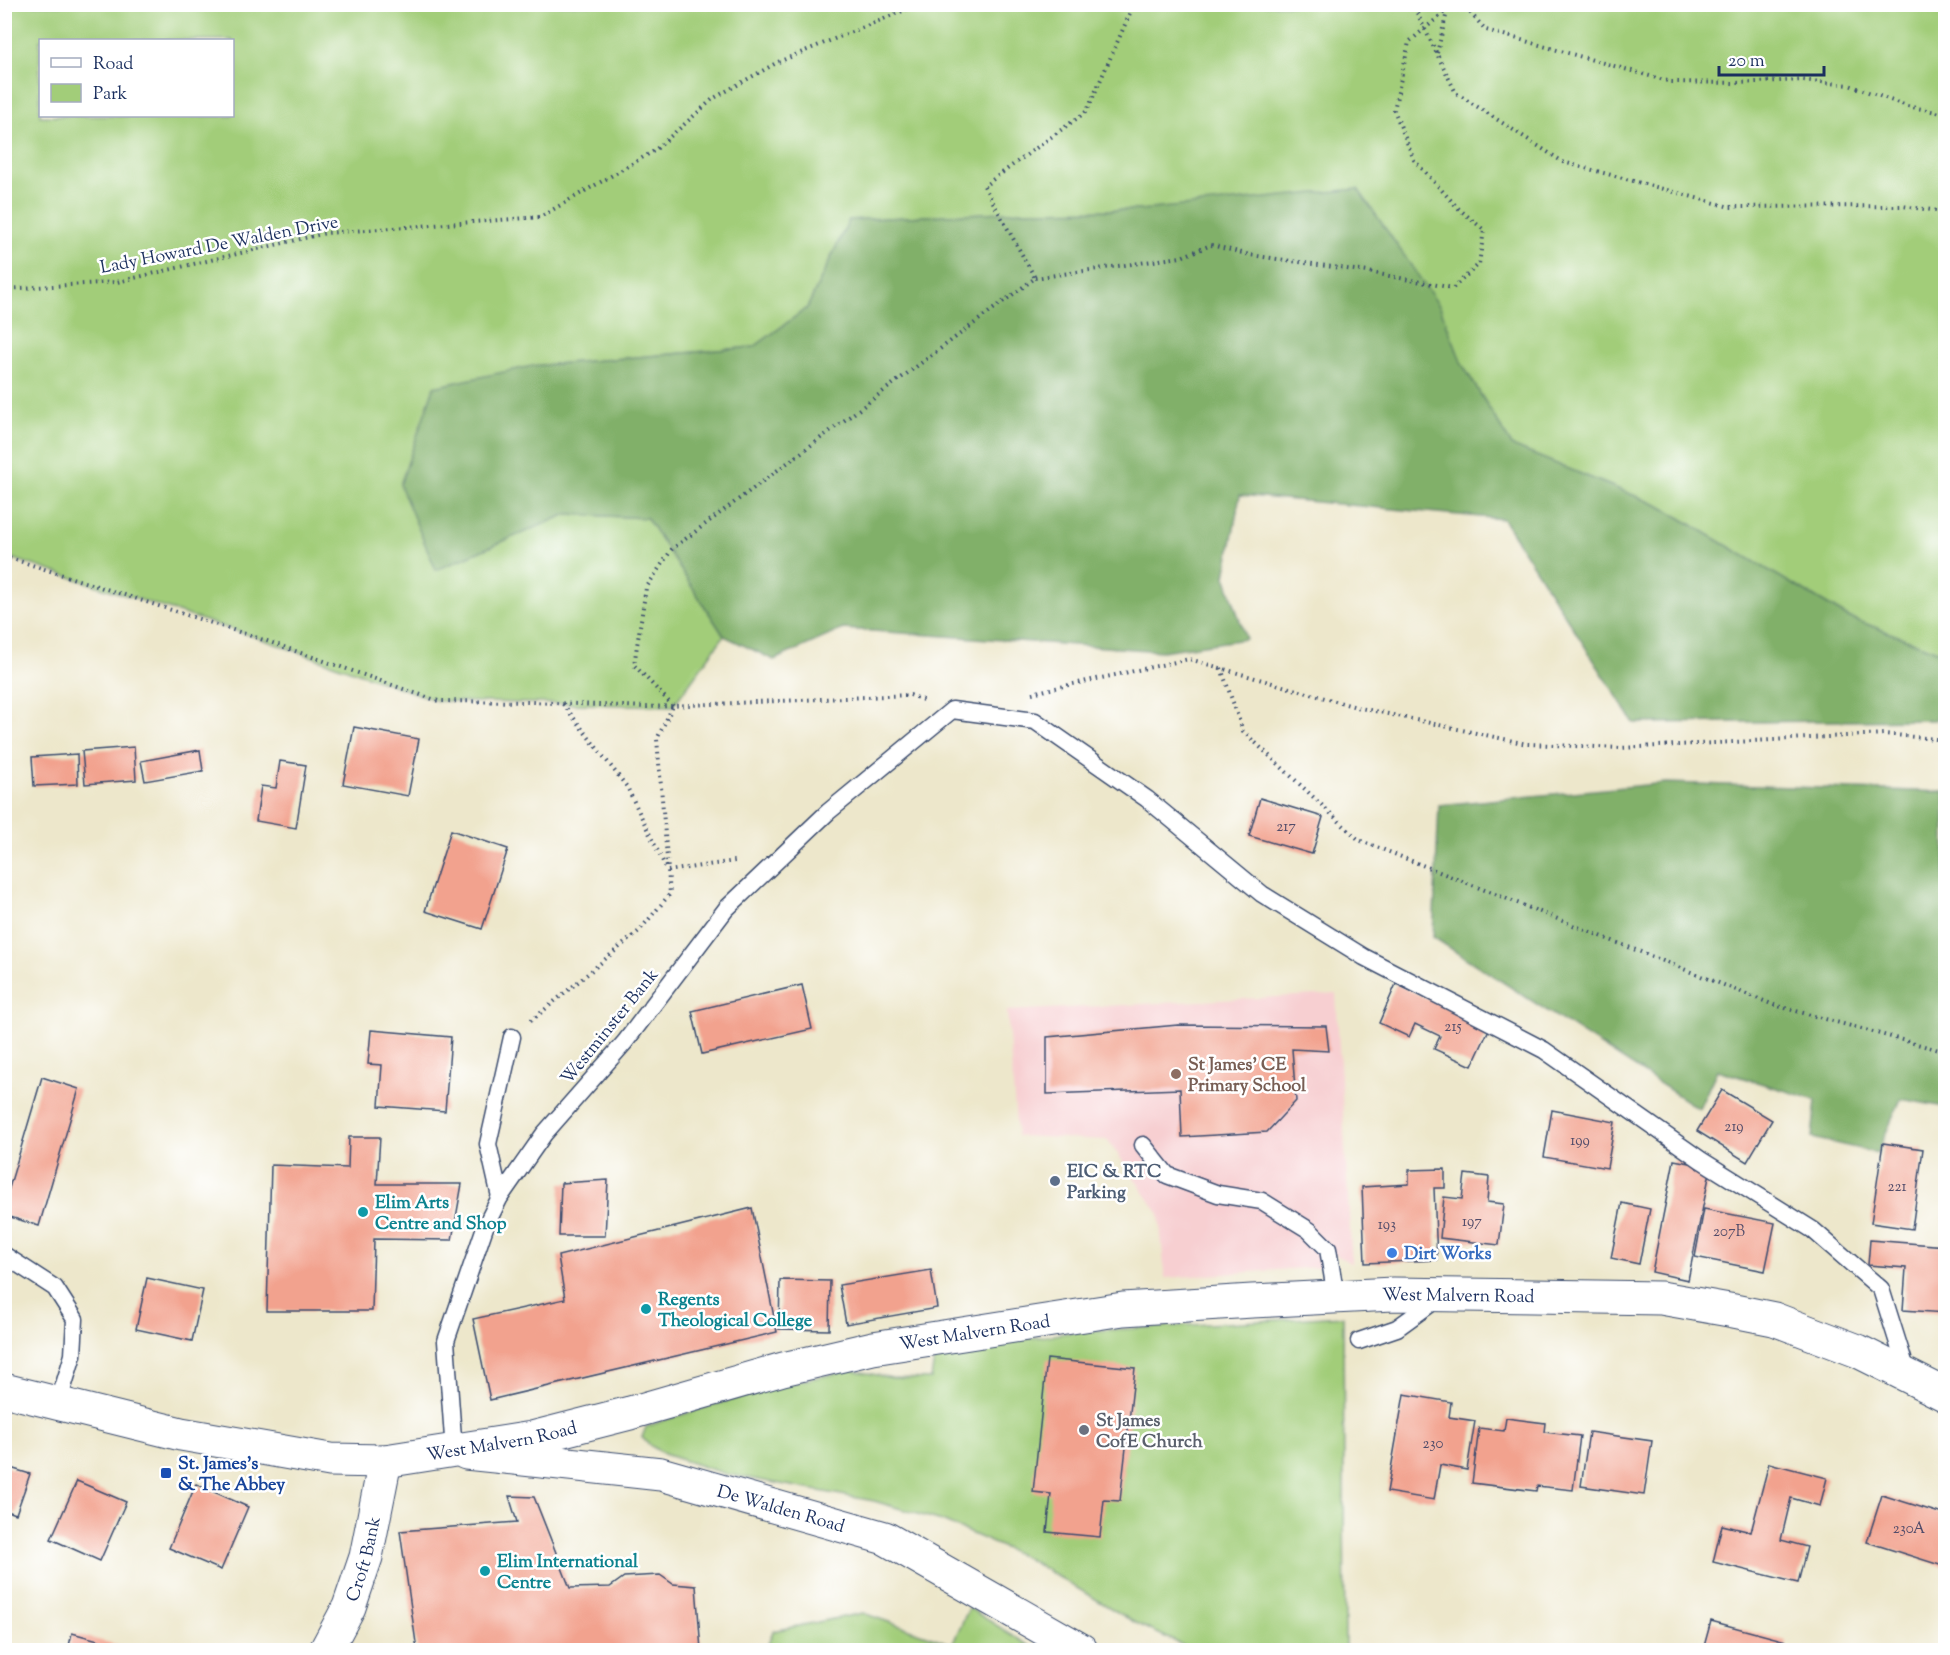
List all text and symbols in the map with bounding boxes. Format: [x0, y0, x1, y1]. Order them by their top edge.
legend [39, 39, 234, 117]
scale bar [1719, 39, 1824, 77]
text: 20 m [1728, 49, 1765, 75]
text: Road [93, 52, 133, 78]
text: Park [93, 82, 128, 108]
street label: Lady Howard De Walden Drive [98, 210, 341, 282]
house number: 217 [1276, 817, 1296, 838]
street label: Westminster Bank [556, 963, 666, 1091]
house number: 215 [1444, 1017, 1462, 1038]
place label: St James' CE Primary School [1188, 1053, 1307, 1100]
marker: St James' CE Primary School [1169, 1067, 1183, 1081]
house number: 219 [1724, 1117, 1744, 1138]
house number: 199 [1570, 1131, 1590, 1152]
place label: EIC & RTC Parking [1067, 1160, 1162, 1207]
marker: EIC & RTC Parking [1048, 1174, 1062, 1188]
house number: 221 [1887, 1177, 1907, 1198]
place label: Elim Arts Centre and Shop [375, 1191, 507, 1238]
marker: Elim Arts Centre and Shop [356, 1205, 370, 1219]
house number: 197 [1462, 1212, 1482, 1233]
house number: 193 [1378, 1215, 1396, 1236]
house number: 207B [1713, 1222, 1746, 1243]
place label: Dirt Works [1404, 1242, 1492, 1268]
marker: Dirt Works [1385, 1246, 1399, 1260]
street label: West Malvern Road [1382, 1283, 1535, 1311]
place label: Regents Theological College [658, 1288, 813, 1335]
marker: Regents Theological College [639, 1302, 653, 1316]
street label: West Malvern Road [898, 1310, 1052, 1359]
place label: St James CofE Church [1096, 1409, 1203, 1456]
street label: West Malvern Road [425, 1416, 580, 1469]
marker: St James CofE Church [1077, 1423, 1091, 1437]
house number: 230 [1423, 1434, 1443, 1455]
place label: St. James's & The Abbey [178, 1452, 285, 1499]
marker: St. James's & The Abbey [159, 1466, 173, 1480]
street label: De Walden Road [714, 1480, 848, 1541]
street label: Croft Bank [341, 1514, 389, 1606]
house number: 230A [1893, 1519, 1925, 1540]
place label: Elim International Centre [497, 1550, 639, 1597]
marker: Elim International Centre [478, 1564, 492, 1578]

